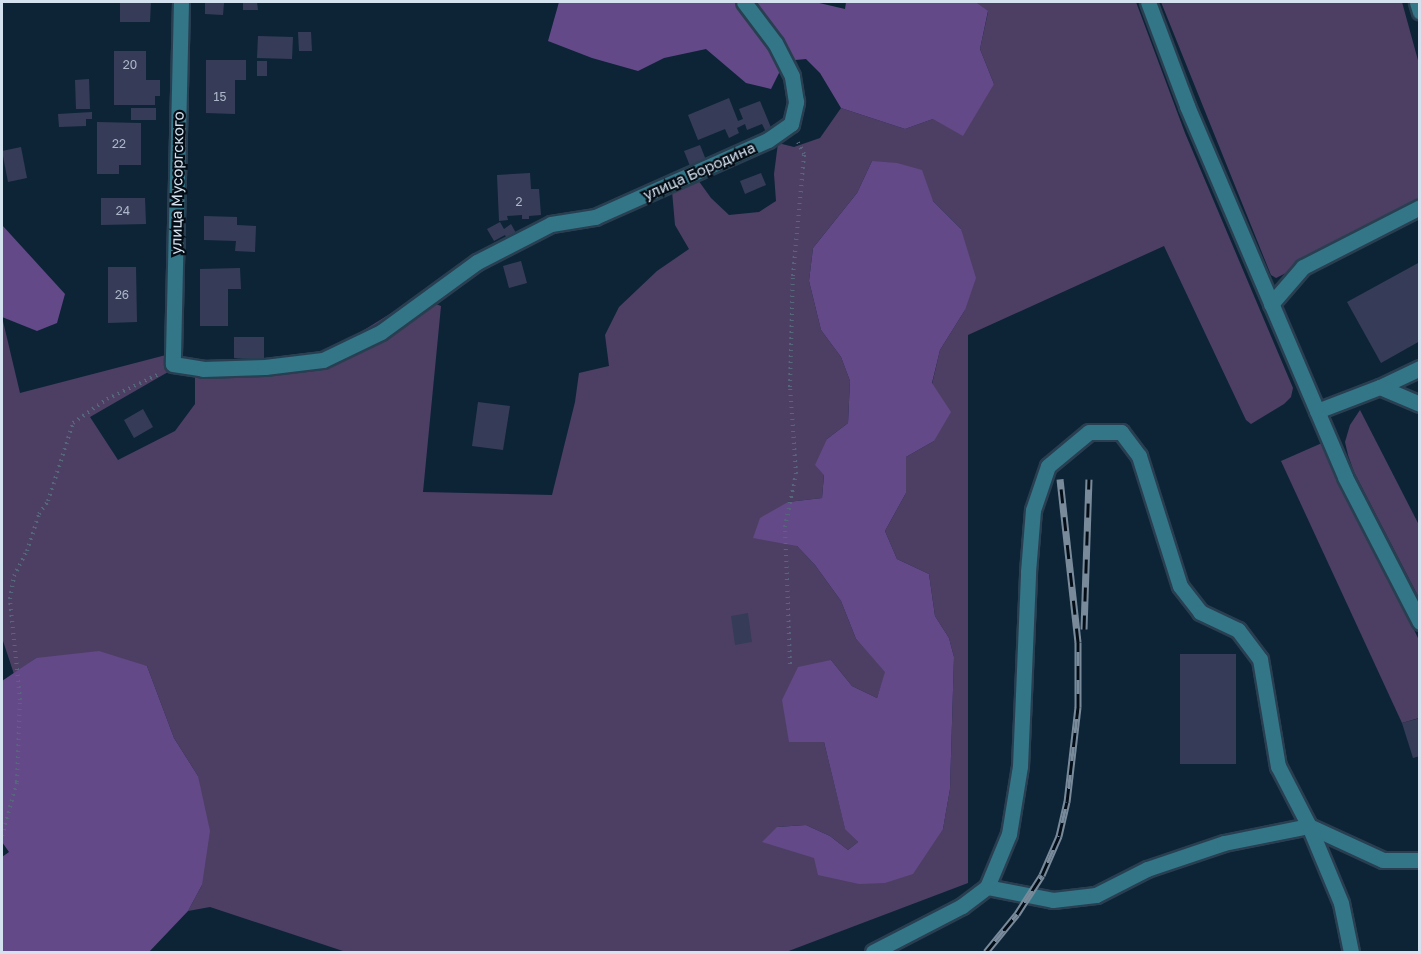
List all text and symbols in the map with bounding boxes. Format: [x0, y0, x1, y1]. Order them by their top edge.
house number: 20 [123, 58, 137, 72]
house number: 15 [214, 90, 226, 104]
street label: улица Мусоргского [167, 111, 187, 255]
house number: 22 [112, 137, 126, 151]
street label: улица Бородина [640, 138, 758, 204]
house number: 2 [516, 195, 522, 209]
house number: 24 [116, 204, 130, 218]
house number: 26 [115, 288, 129, 302]

